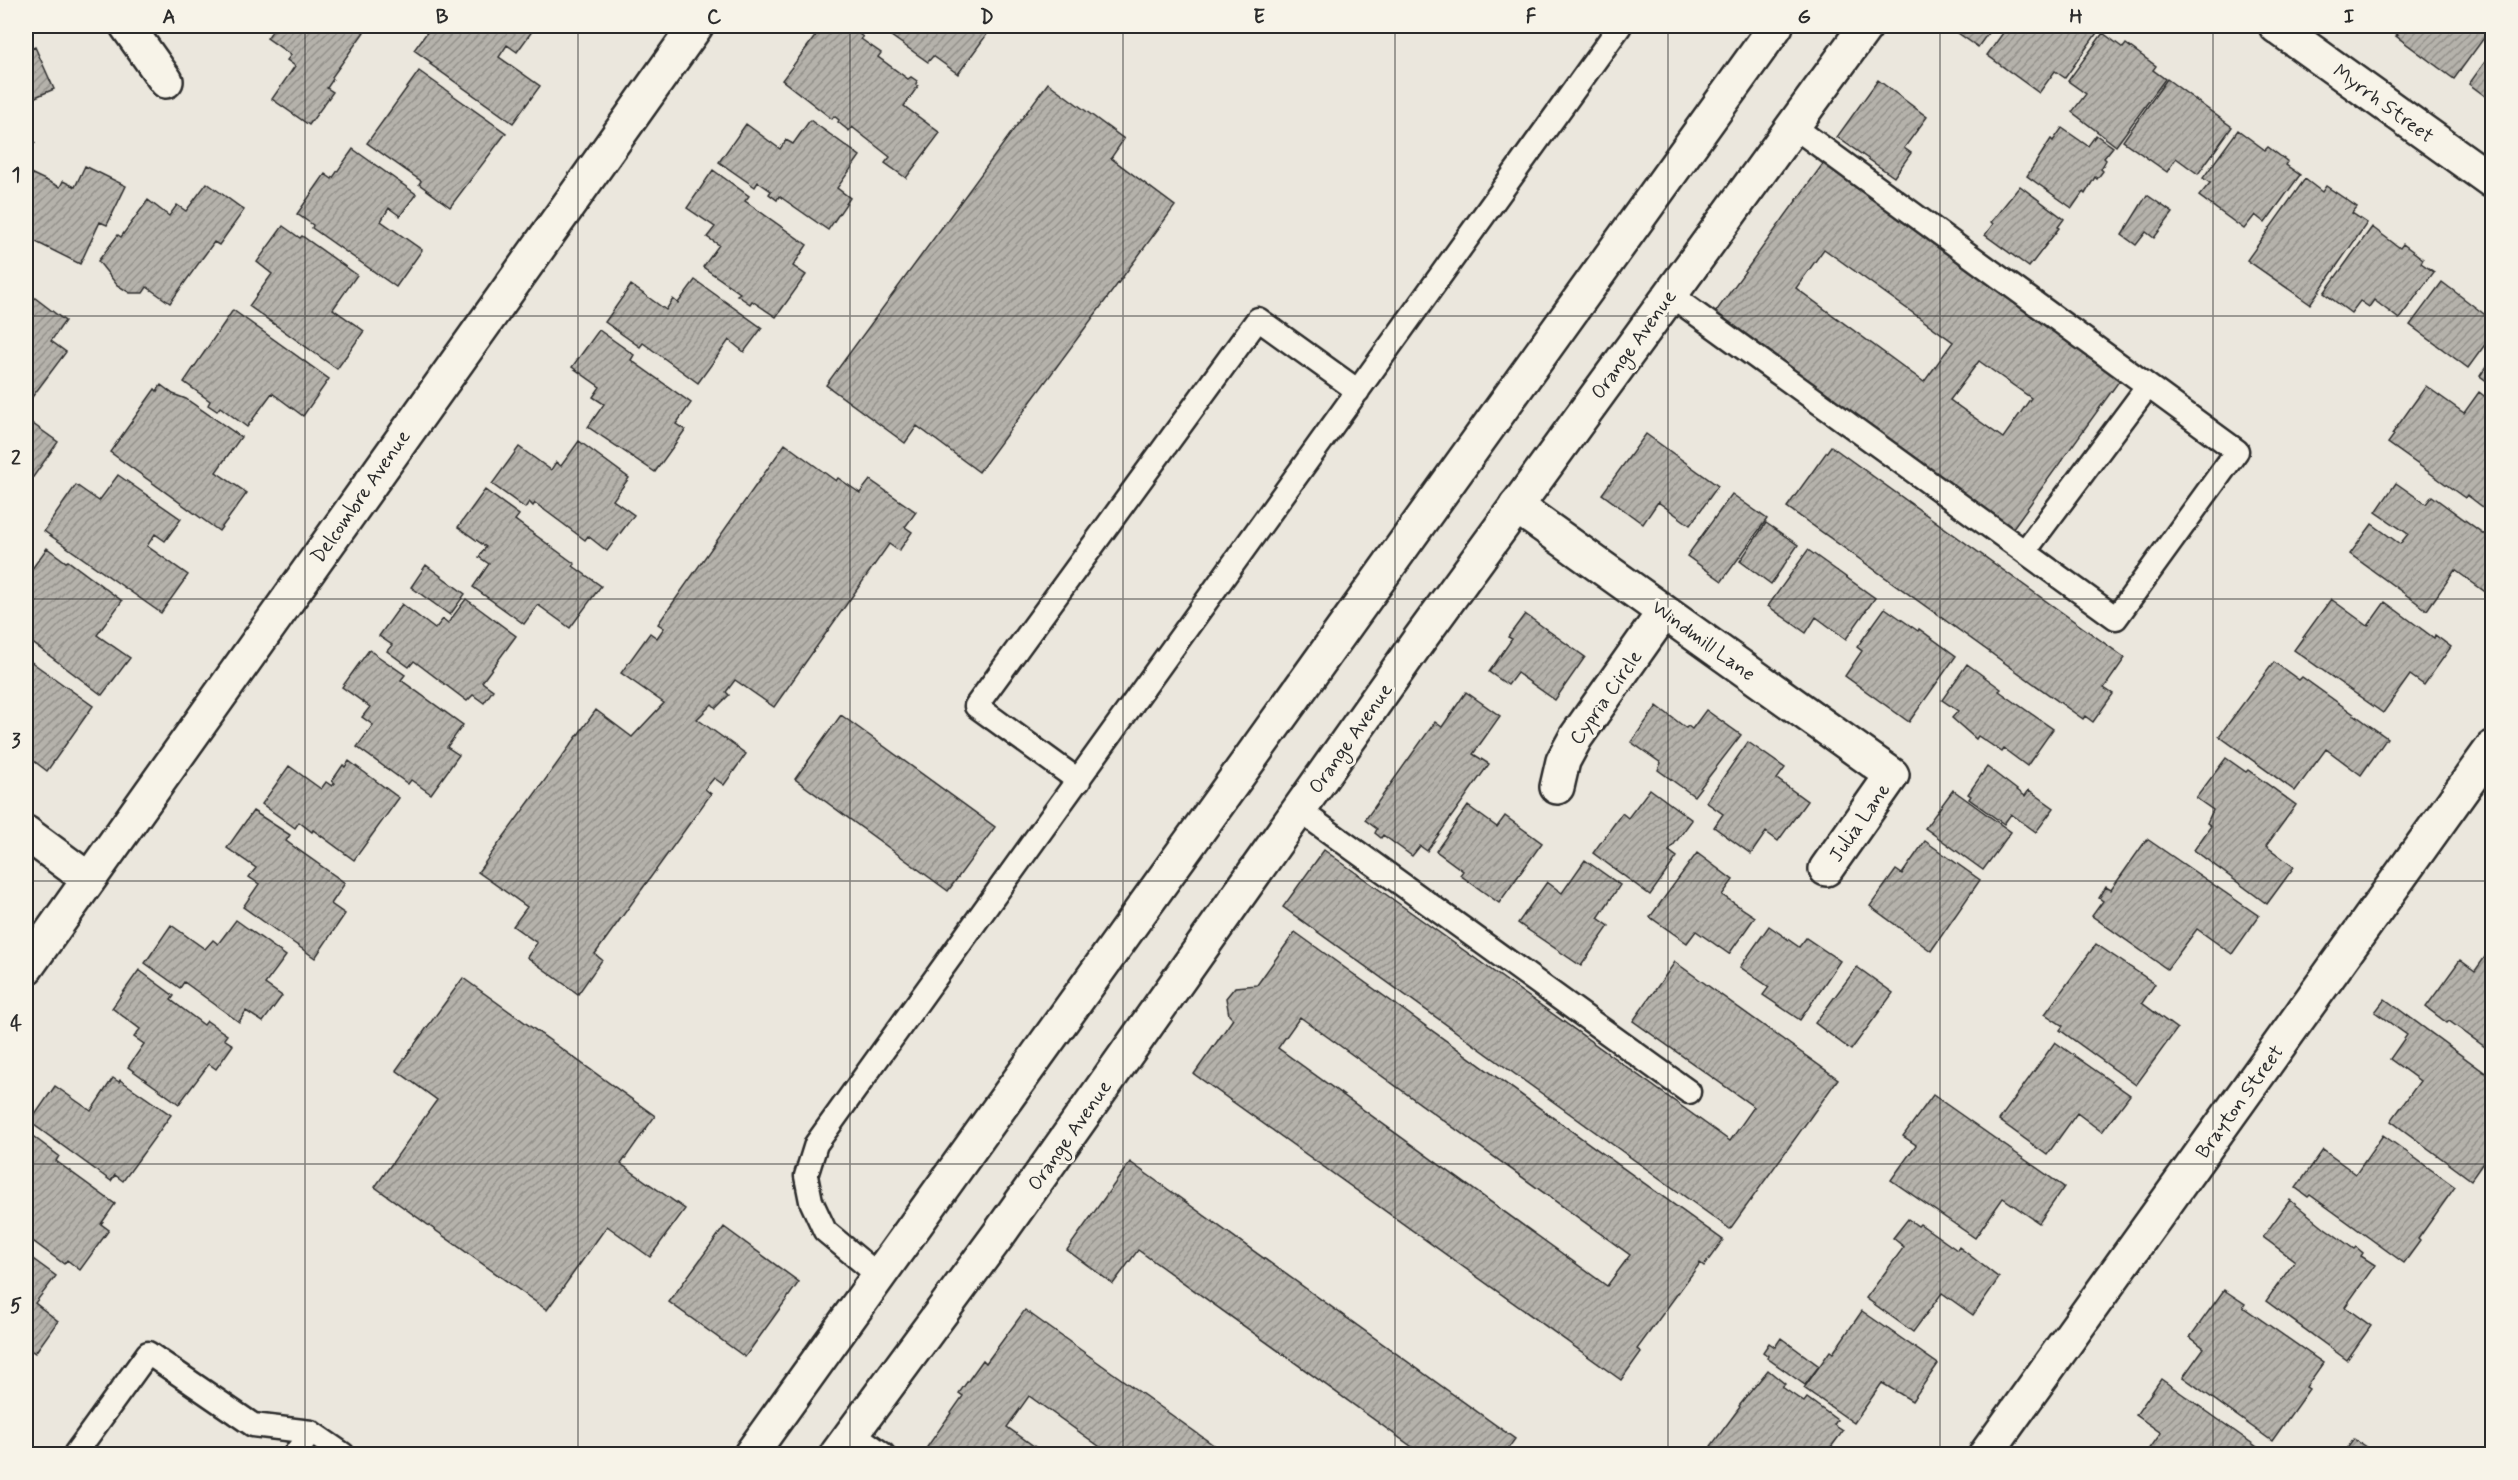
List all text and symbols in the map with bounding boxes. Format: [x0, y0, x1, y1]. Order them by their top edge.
text: A [162, 4, 176, 31]
text: B [436, 4, 449, 31]
text: C [707, 4, 722, 31]
text: D [980, 4, 994, 31]
text: E [1253, 4, 1265, 31]
text: F [1526, 4, 1537, 31]
text: G [1797, 4, 1811, 31]
text: H [2069, 4, 2083, 31]
text: I [2344, 4, 2354, 31]
street label: Myrrh Street [2327, 58, 2439, 150]
text: 1 [12, 162, 20, 189]
street label: Orange Avenue [1585, 284, 1684, 406]
street label: Delcombre Avenue [305, 425, 417, 569]
text: 2 [11, 445, 21, 472]
street label: Windmill Lane [1646, 594, 1760, 688]
street label: Cypria Circle [1564, 645, 1649, 751]
street label: Orange Avenue [1303, 678, 1400, 800]
text: 3 [11, 728, 21, 755]
street label: Julia Lane [1823, 778, 1897, 868]
text: 4 [10, 1011, 22, 1038]
street label: Brayton Street [2190, 1040, 2291, 1164]
street label: Orange Avenue [1022, 1075, 1119, 1197]
text: 5 [10, 1293, 22, 1320]

